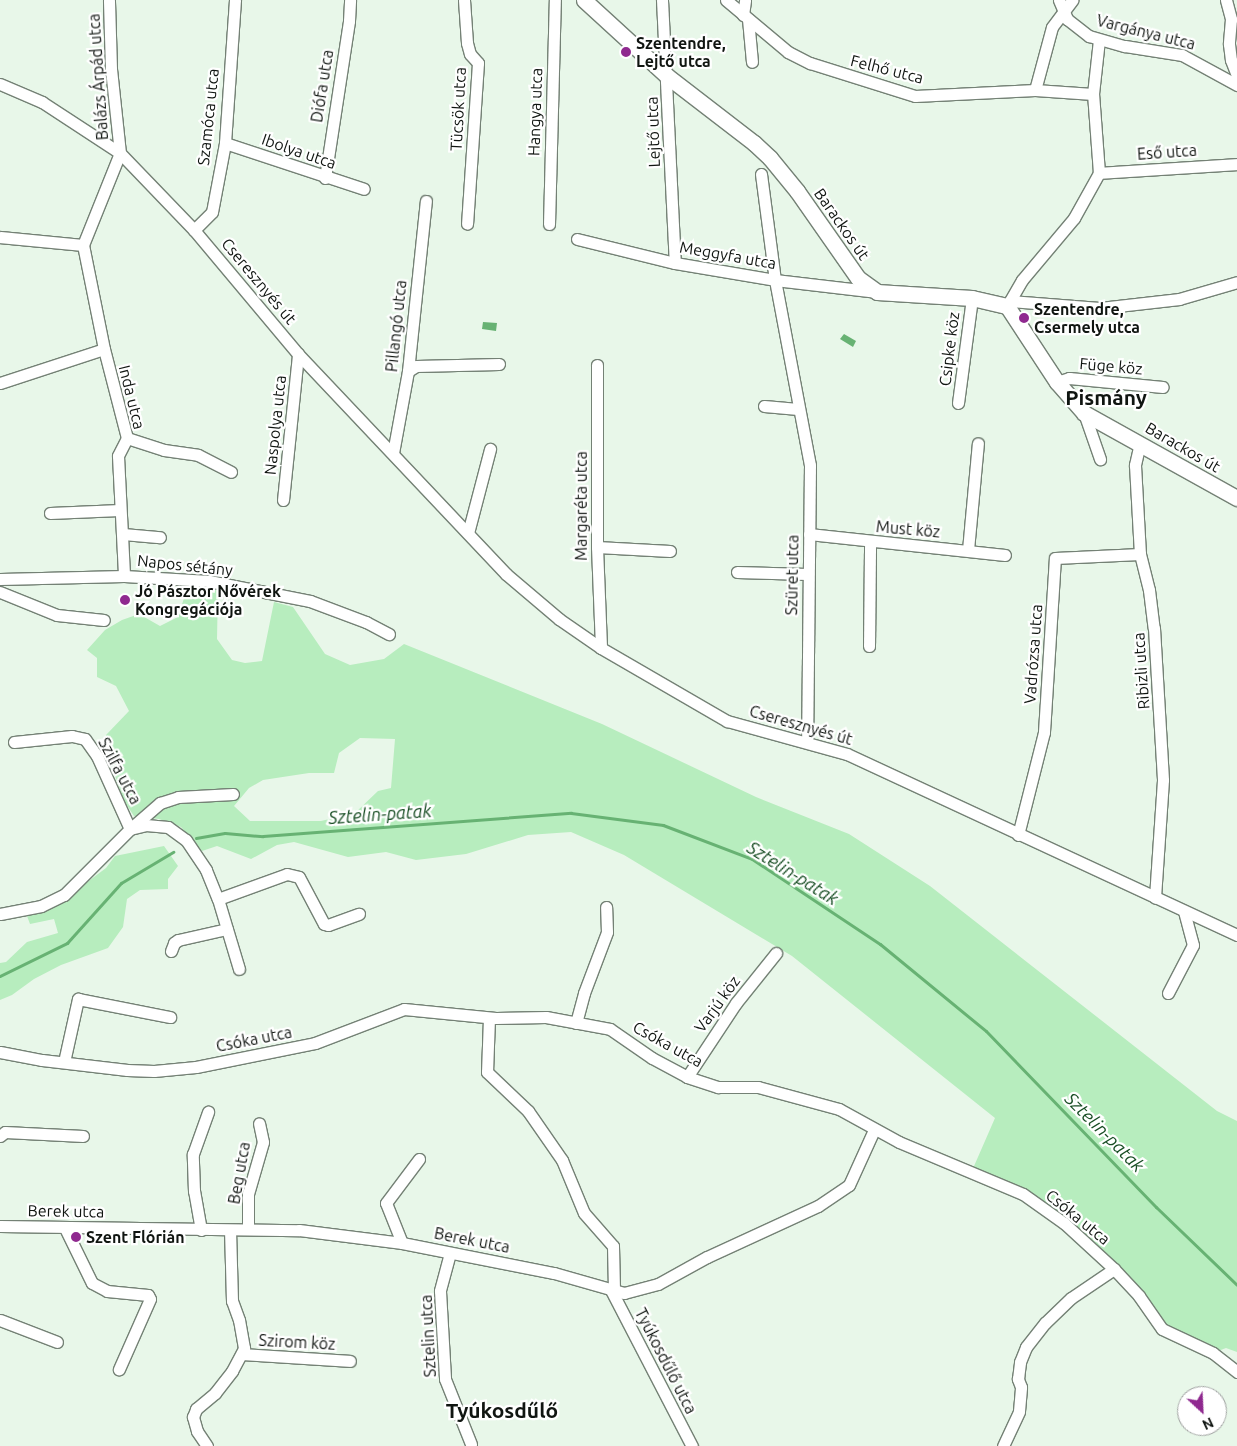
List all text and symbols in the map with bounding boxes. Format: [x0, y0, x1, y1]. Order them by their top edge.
street label: Vargánya utca [1095, 10, 1197, 54]
street label: Balázs Árpád utca [84, 13, 112, 141]
place label: Szentendre, Lejtő utca [636, 33, 726, 71]
marker: Szentendre, Lejtő utca [620, 46, 632, 58]
street label: Diófa utca [307, 48, 337, 124]
street label: Felhő utca [848, 51, 926, 87]
street label: Tücsök utca [446, 67, 470, 151]
street label: Szamóca utca [193, 68, 223, 166]
street label: Hangya utca [524, 68, 546, 156]
street label: Lejtő utca [642, 96, 664, 168]
street label: Ibolya utca [259, 129, 339, 173]
street label: Eső utca [1136, 140, 1198, 164]
street label: Barackos út [810, 184, 874, 264]
street label: Cseresznyés út [217, 234, 301, 328]
street label: Meggyfa utca [678, 237, 778, 273]
street label: Pillangó utca [382, 279, 410, 373]
place label: Szentendre, Csermely utca [1034, 299, 1140, 337]
street label: Csipke köz [935, 311, 963, 387]
marker: Szentendre, Csermely utca [1018, 312, 1030, 324]
street label: Füge köz [1079, 354, 1143, 378]
street label: Inda utca [115, 363, 149, 431]
street label: Naspolya utca [260, 374, 290, 476]
district label: Pismány [1065, 384, 1147, 410]
street label: Barackos út [1142, 418, 1224, 476]
street label: Margaréta utca [571, 451, 591, 561]
street label: Must köz [875, 517, 941, 541]
street label: Szüret utca [782, 534, 802, 616]
street label: Napos sétány [136, 550, 234, 580]
place label: Jó Pásztor Nővérek Kongregációja [135, 581, 281, 619]
marker: Jó Pásztor Nővérek Kongregációja [119, 594, 131, 606]
street label: Vadrózsa utca [1020, 603, 1046, 705]
street label: Ribizli utca [1129, 632, 1153, 710]
street label: Cseresznyés út [747, 701, 855, 749]
street label: Szilfa utca [94, 734, 146, 808]
water label: Sztelin-patak [328, 800, 432, 828]
water label: Sztelin-patak [743, 836, 843, 910]
street label: Varjú köz [690, 972, 744, 1036]
street label: Csóka utca [630, 1017, 706, 1071]
street label: Csóka utca [214, 1022, 294, 1056]
water label: Sztelin-patak [1061, 1088, 1149, 1176]
street label: Beg utca [224, 1140, 254, 1206]
street label: Csóka utca [1042, 1185, 1114, 1249]
street label: Berek utca [28, 1201, 104, 1221]
street label: Berek utca [433, 1223, 511, 1257]
place label: Szent Flórián [86, 1227, 185, 1247]
marker: Szent Flórián [70, 1231, 82, 1243]
street label: Sztelin utca [416, 1294, 440, 1378]
street label: Tyúkosdűlő utca [631, 1305, 701, 1417]
street label: Szirom köz [258, 1330, 336, 1354]
north arrow [1177, 1386, 1227, 1436]
district label: Tyúkosdűlő [446, 1397, 558, 1423]
text: N [1200, 1414, 1216, 1433]

